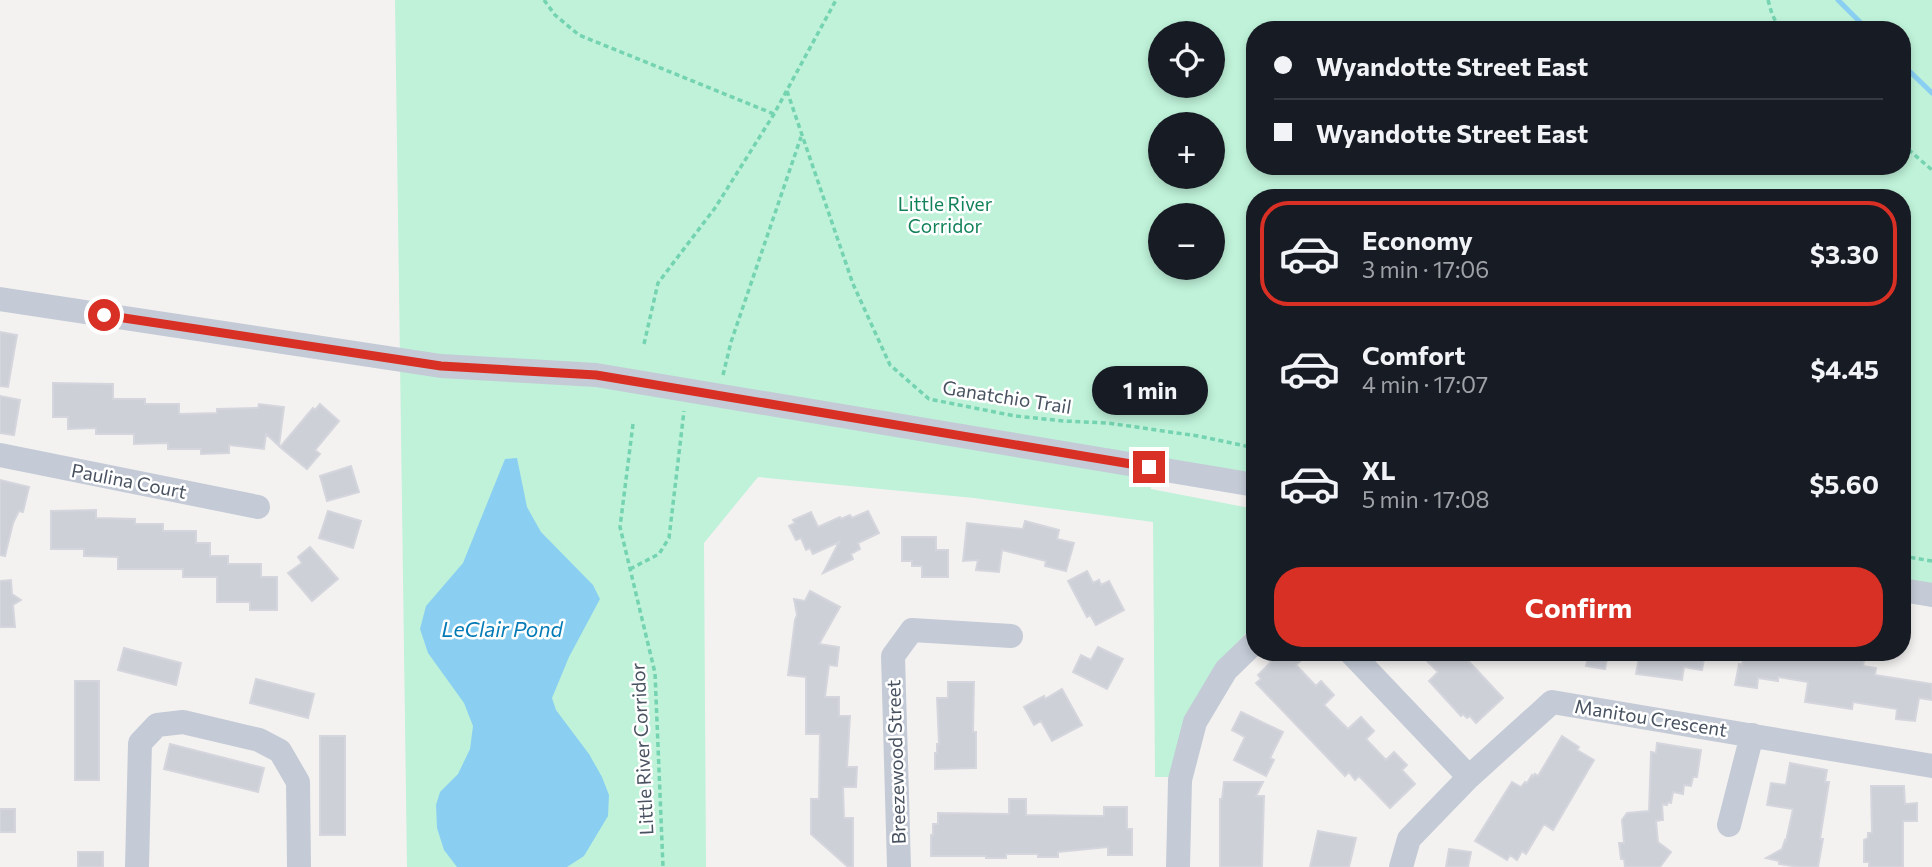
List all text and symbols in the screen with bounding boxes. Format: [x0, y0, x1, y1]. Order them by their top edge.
map controls [1148, 21, 1225, 280]
button: locate [1148, 21, 1225, 98]
text: Wyandotte Street East [1316, 50, 1588, 81]
button: + [1148, 112, 1225, 189]
text: Wyandotte Street East [1316, 117, 1588, 148]
park label: Little River Corridor [898, 192, 993, 237]
button: − [1148, 203, 1225, 280]
icon: car [1278, 222, 1341, 285]
text: Economy [1362, 224, 1473, 255]
text: $3.30 [1810, 238, 1879, 269]
text: 3 min · 17:06 [1362, 255, 1489, 283]
route start [88, 299, 120, 331]
icon: car [1278, 337, 1341, 400]
text: Comfort [1362, 339, 1465, 370]
text: $4.45 [1810, 353, 1879, 384]
callout: 1 min [1091, 365, 1207, 414]
text: 4 min · 17:07 [1362, 370, 1488, 398]
street label: Ganatchio Trail [941, 375, 1073, 418]
text: 1 min [1123, 376, 1177, 404]
route end [1133, 451, 1165, 483]
icon: car [1278, 452, 1341, 515]
text: XL [1362, 454, 1396, 485]
street label: Paulina Court [69, 458, 189, 503]
text: $5.60 [1809, 468, 1879, 499]
text: 5 min · 17:08 [1362, 485, 1489, 513]
button: Confirm [1274, 567, 1883, 647]
water label: LeClair Pond [441, 616, 563, 641]
street label: Little River Corridor [625, 662, 657, 836]
street label: Breezewood Street [881, 679, 910, 845]
street label: Manitou Crescent [1573, 694, 1729, 741]

